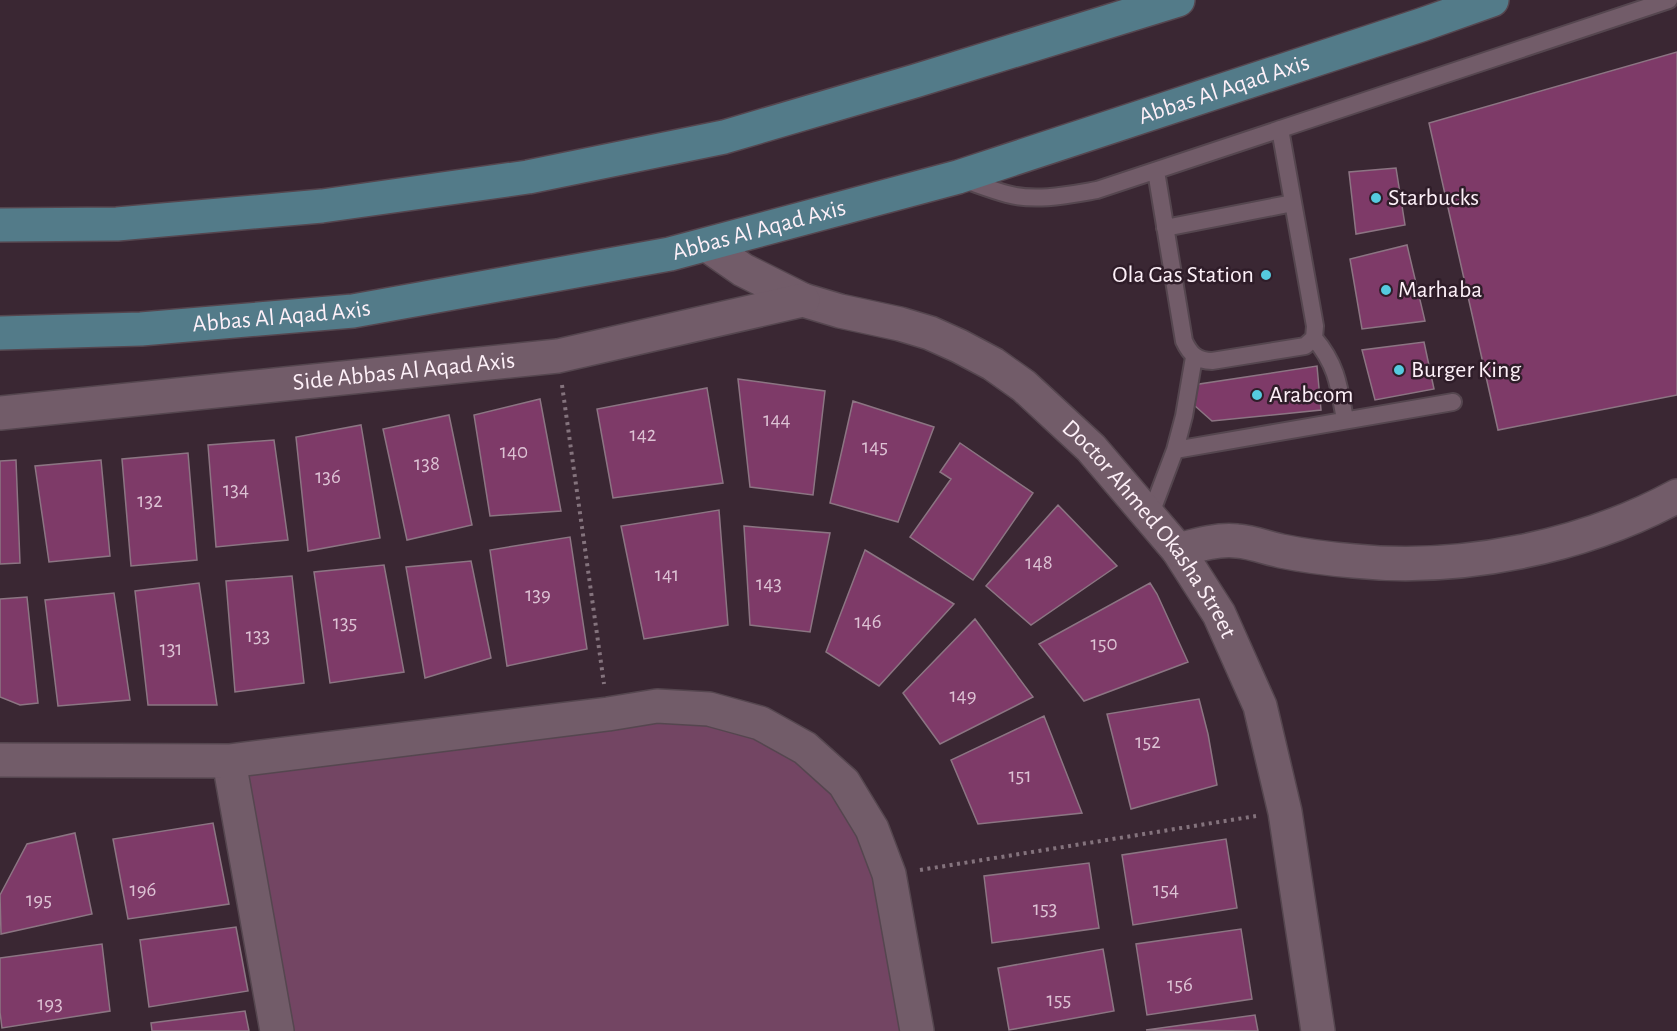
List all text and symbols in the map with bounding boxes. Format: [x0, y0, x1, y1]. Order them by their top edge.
street label: Abbas Al Aqad Axis [1135, 50, 1313, 129]
place label: Starbucks [1388, 186, 1479, 210]
marker: Starbucks [1369, 191, 1383, 205]
street label: Abbas Al Aqad Axis [670, 196, 848, 265]
place label: Ola Gas Station [1112, 263, 1254, 287]
marker: Ola Gas Station [1259, 268, 1273, 282]
place label: Marhaba [1398, 278, 1482, 302]
marker: Marhaba [1379, 283, 1393, 297]
street label: Abbas Al Aqad Axis [191, 296, 372, 337]
street label: Side Abbas Al Aqad Axis [292, 348, 516, 395]
place label: Burger King [1411, 358, 1521, 382]
marker: Burger King [1392, 363, 1406, 377]
place label: Arabcom [1269, 383, 1354, 407]
marker: Arabcom [1250, 388, 1264, 402]
house number: 144 [763, 409, 791, 430]
street label: Doctor Ahmed Okasha Street [1057, 416, 1240, 642]
house number: 142 [630, 424, 656, 445]
house number: 145 [862, 436, 888, 457]
house number: 140 [500, 441, 528, 462]
house number: 138 [414, 453, 440, 474]
house number: 136 [315, 466, 341, 487]
house number: 134 [223, 479, 249, 500]
house number: 132 [137, 490, 163, 511]
house number: 148 [1025, 552, 1053, 573]
house number: 141 [655, 564, 679, 585]
house number: 143 [756, 573, 782, 594]
house number: 139 [525, 584, 551, 605]
house number: 146 [854, 611, 882, 632]
house number: 135 [333, 612, 357, 633]
house number: 133 [246, 625, 270, 646]
house number: 150 [1090, 633, 1118, 654]
house number: 131 [159, 638, 183, 659]
house number: 149 [949, 685, 977, 706]
house number: 152 [1135, 731, 1161, 752]
house number: 151 [1008, 765, 1032, 786]
house number: 196 [130, 879, 156, 900]
house number: 154 [1153, 879, 1179, 900]
house number: 195 [26, 889, 52, 910]
house number: 153 [1033, 898, 1057, 919]
house number: 156 [1167, 974, 1193, 995]
house number: 155 [1047, 989, 1071, 1010]
house number: 193 [37, 993, 63, 1014]

